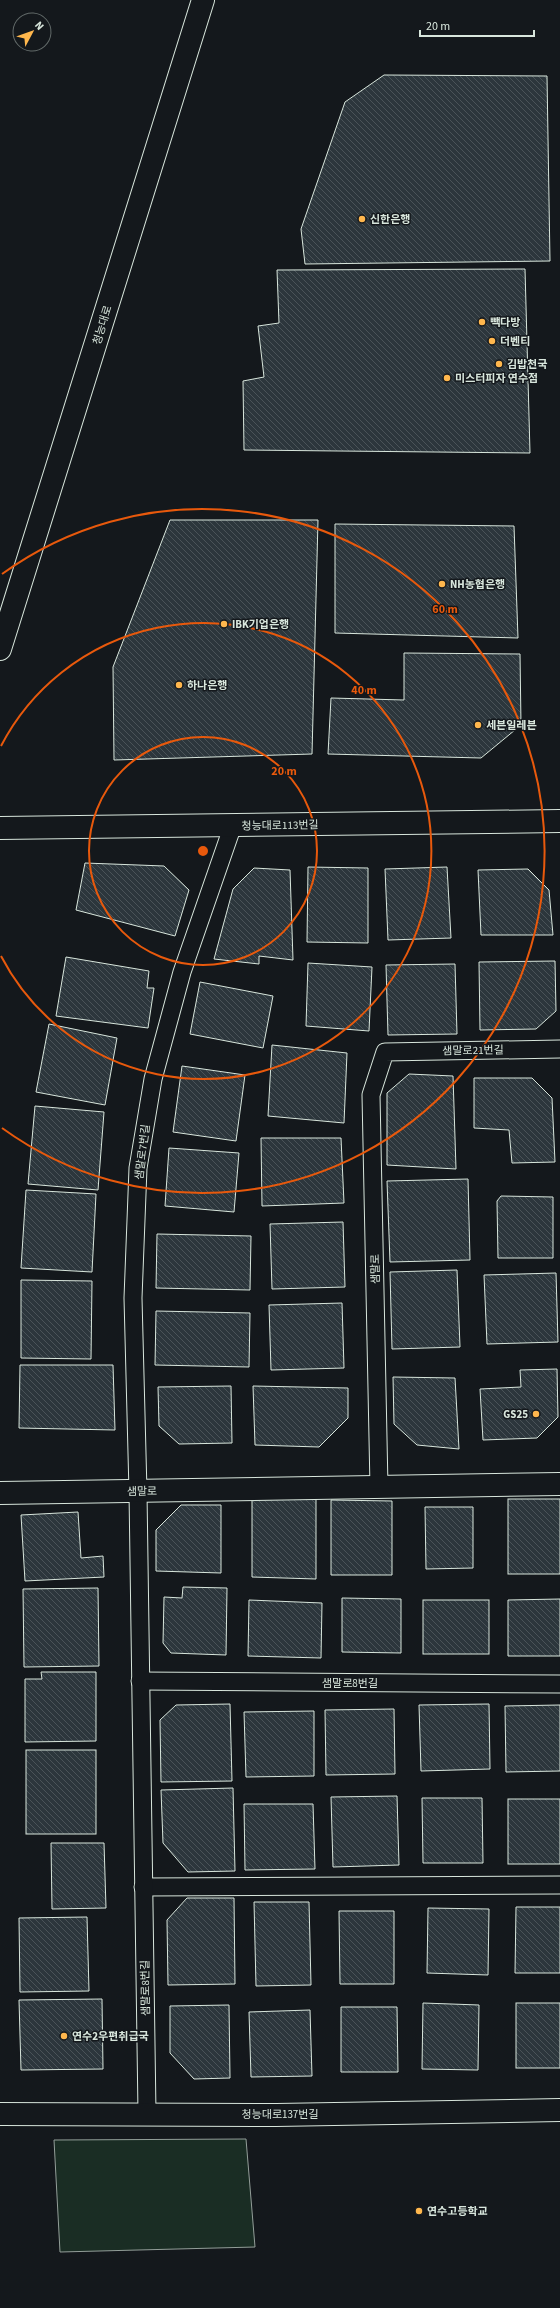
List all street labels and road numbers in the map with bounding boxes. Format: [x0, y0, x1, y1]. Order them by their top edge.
street label: 청능대로 [89, 304, 116, 347]
street label: 청능대로113번길 [241, 817, 319, 834]
street label: 샘말로21번길 [442, 1042, 504, 1059]
street label: 샘말로7번길 [132, 1123, 153, 1181]
street label: 샘말로 [368, 1254, 383, 1284]
street label: 샘말로 [127, 1484, 157, 1499]
street label: 샘말로8번길 [322, 1676, 378, 1691]
street label: 샘말로8번길 [138, 1960, 153, 2016]
street label: 청능대로137번길 [241, 2107, 319, 2122]

